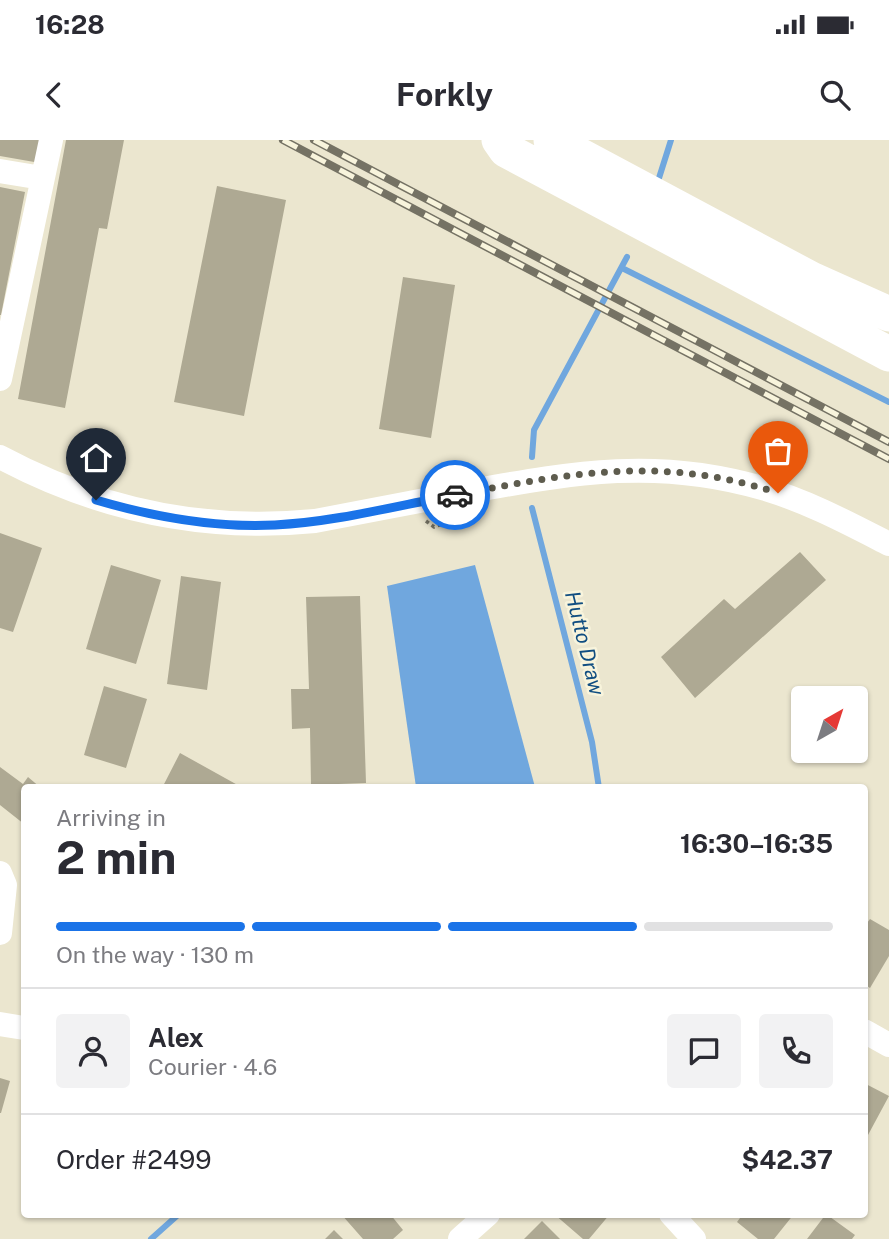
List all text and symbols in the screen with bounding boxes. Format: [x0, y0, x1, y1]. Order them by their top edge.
text: 16:28 [35, 9, 105, 40]
icon: back [35, 76, 73, 114]
text: Forkly [396, 76, 493, 113]
icon: search [816, 76, 854, 114]
pin [748, 421, 808, 493]
pin [66, 428, 126, 500]
icon: bag [759, 432, 797, 470]
icon: home [77, 439, 115, 477]
courier [420, 460, 490, 530]
icon: car [436, 476, 474, 514]
water label: Hutto Draw [560, 588, 610, 698]
north arrow [791, 686, 868, 763]
map controls [791, 686, 868, 763]
text: Arriving in [56, 804, 166, 831]
text: 16:30–16:35 [680, 828, 833, 859]
text: 2 min [56, 830, 176, 884]
text: On the way · 130 m [56, 941, 254, 968]
button: person [56, 1014, 130, 1088]
button: chat [667, 1014, 741, 1088]
button: phone [759, 1014, 833, 1088]
text: Alex [148, 1022, 204, 1053]
text: Courier · 4.6 [148, 1053, 277, 1080]
text: Order #2499 [56, 1144, 211, 1175]
text: $42.37 [742, 1144, 833, 1175]

